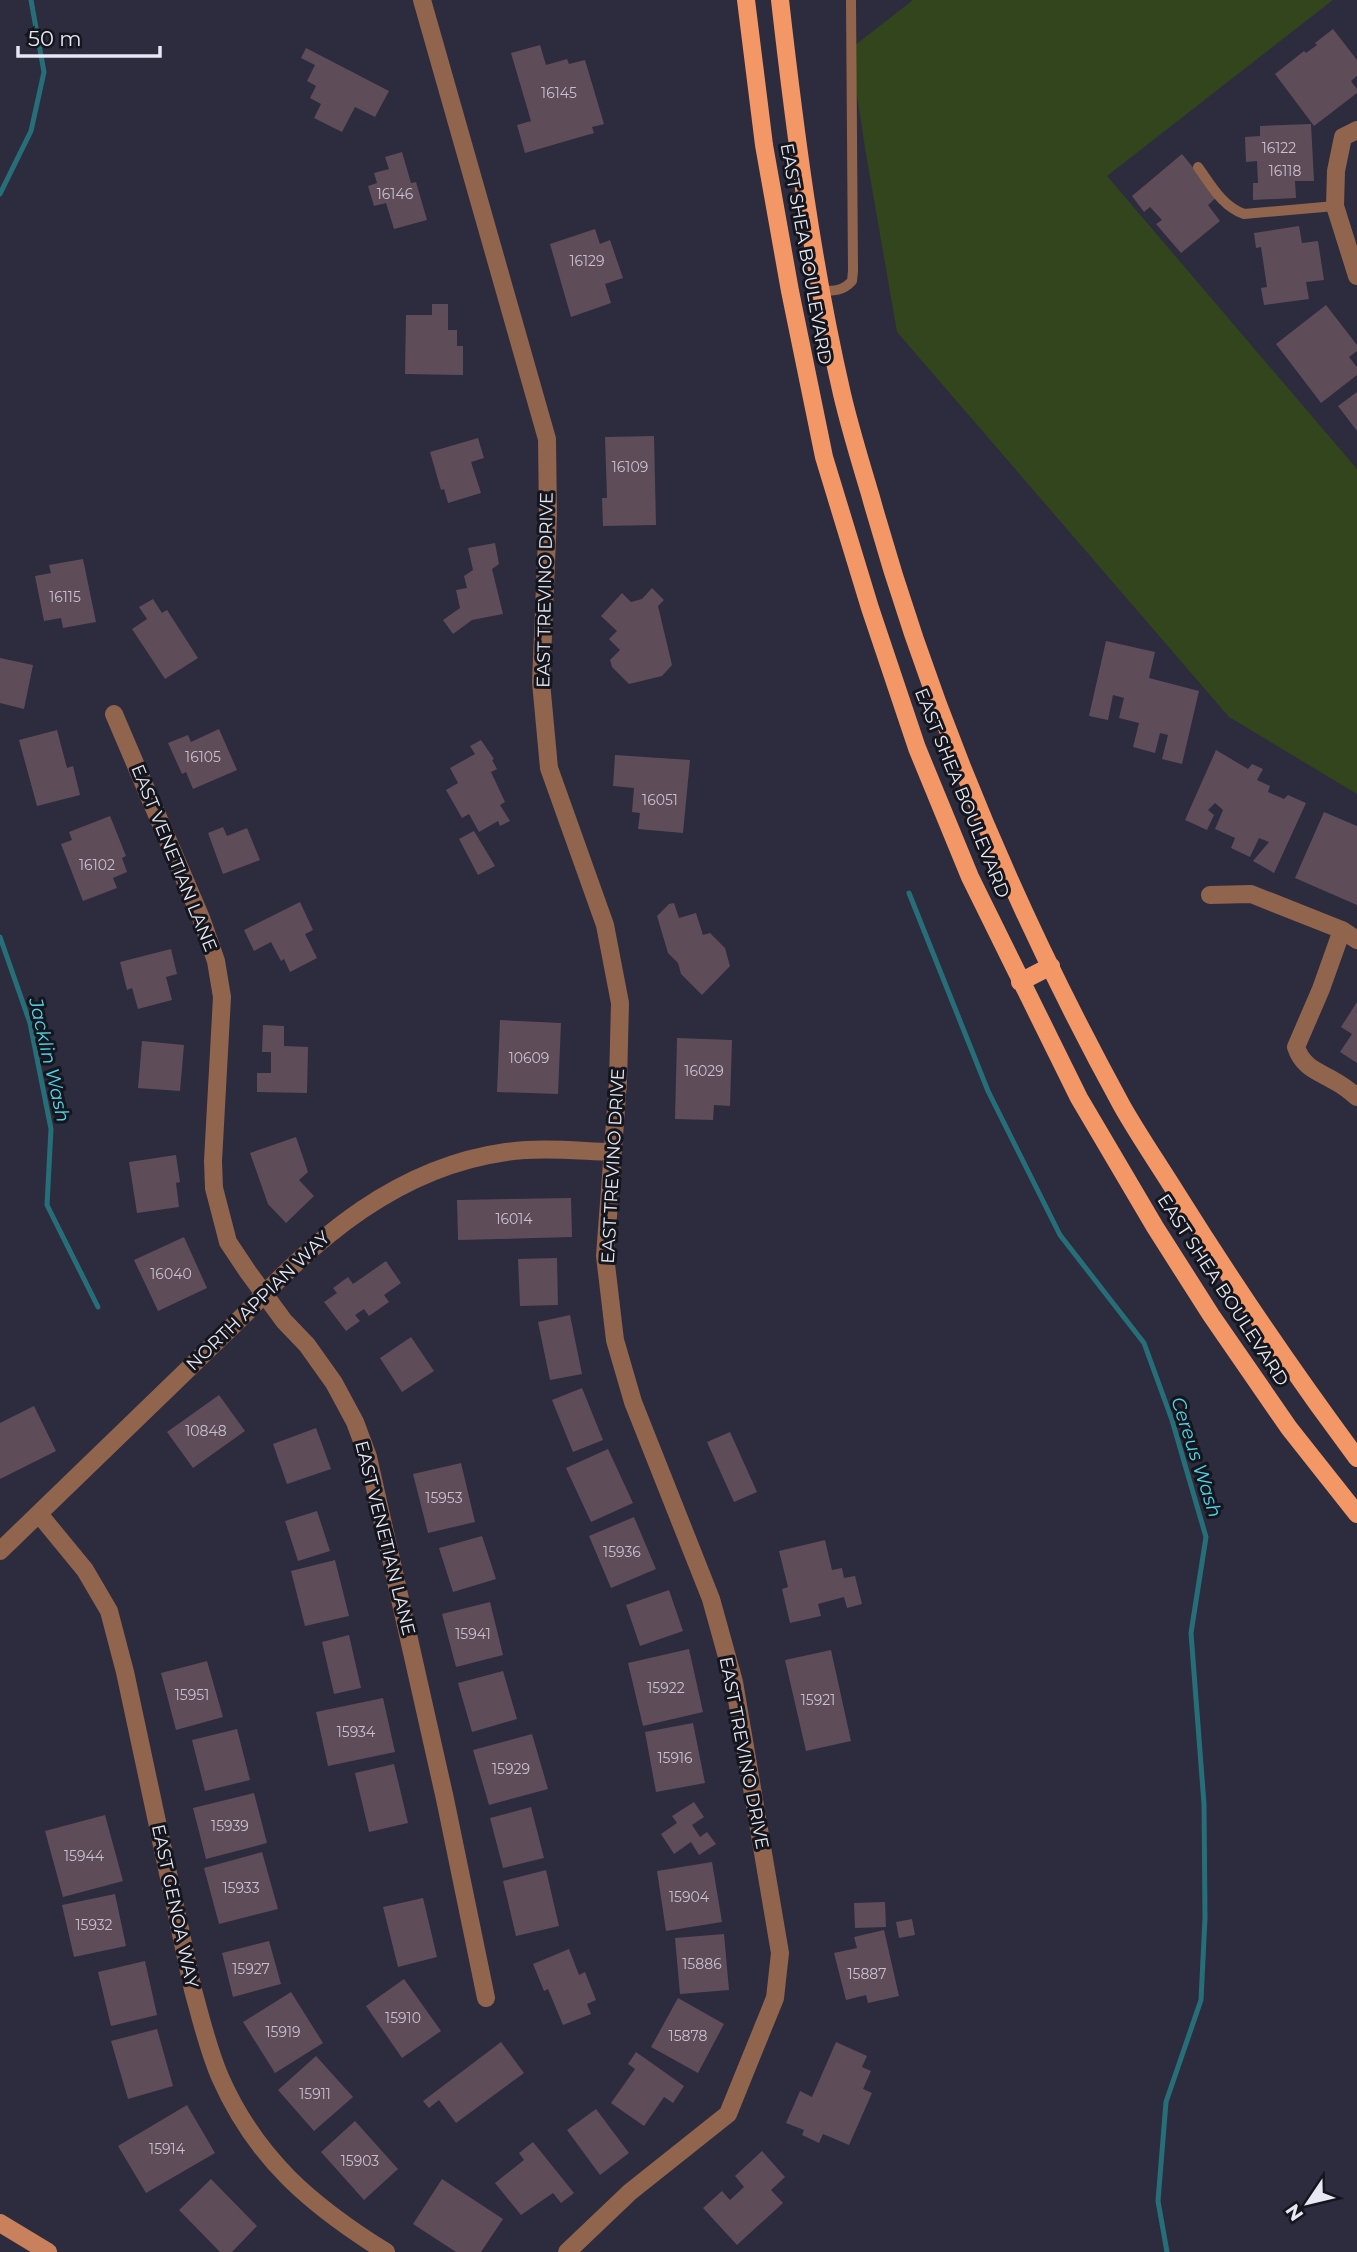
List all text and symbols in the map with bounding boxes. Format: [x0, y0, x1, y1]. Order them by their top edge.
scale bar [18, 14, 159, 58]
text: 50 m [28, 26, 82, 51]
house number: 16145 [541, 84, 577, 102]
house number: 16122 [1262, 139, 1296, 157]
street label: EAST SHEA BOULEVARD [776, 142, 836, 366]
house number: 16118 [1269, 162, 1301, 180]
house number: 16146 [377, 185, 414, 203]
house number: 16129 [569, 252, 605, 270]
house number: 16109 [612, 458, 648, 476]
street label: EAST TREVINO DRIVE [532, 492, 558, 688]
house number: 16115 [49, 588, 81, 606]
street label: EAST SHEA BOULEVARD [910, 685, 1014, 901]
house number: 16105 [185, 748, 221, 766]
street label: EAST VENETIAN LANE [126, 761, 222, 955]
house number: 16051 [642, 791, 678, 809]
house number: 16102 [79, 856, 115, 874]
water label: Jacklin Wash [24, 995, 75, 1124]
house number: 10609 [509, 1049, 549, 1067]
house number: 16029 [684, 1062, 724, 1080]
street label: EAST TREVINO DRIVE [597, 1068, 629, 1264]
street label: EAST SHEA BOULEVARD [1153, 1190, 1293, 1390]
house number: 16014 [495, 1210, 533, 1228]
street label: NORTH APPIAN WAY [182, 1226, 335, 1375]
house number: 16040 [150, 1265, 192, 1283]
water label: Cereus Wash [1166, 1394, 1227, 1520]
house number: 10848 [185, 1422, 227, 1440]
street label: EAST VENETIAN LANE [350, 1438, 420, 1638]
house number: 15953 [425, 1489, 463, 1507]
house number: 15936 [603, 1543, 641, 1561]
house number: 15941 [455, 1625, 491, 1643]
street label: EAST TREVINO DRIVE [715, 1655, 773, 1851]
house number: 15922 [647, 1679, 685, 1697]
house number: 15951 [175, 1686, 209, 1704]
house number: 15921 [801, 1691, 835, 1709]
house number: 15934 [337, 1723, 376, 1741]
house number: 15916 [657, 1749, 693, 1767]
house number: 15929 [492, 1760, 530, 1778]
house number: 15939 [211, 1817, 249, 1835]
street label: EAST GENOA WAY [147, 1822, 203, 1990]
house number: 15944 [64, 1847, 105, 1865]
house number: 15933 [222, 1879, 260, 1897]
house number: 15904 [669, 1888, 710, 1906]
house number: 15932 [75, 1916, 113, 1934]
house number: 15886 [682, 1955, 722, 1973]
house number: 15927 [232, 1960, 270, 1978]
house number: 15887 [847, 1965, 887, 1983]
house number: 15910 [385, 2009, 421, 2027]
house number: 15919 [265, 2023, 301, 2041]
house number: 15878 [669, 2027, 707, 2045]
house number: 15911 [299, 2085, 331, 2103]
house number: 15914 [149, 2140, 186, 2158]
house number: 15903 [341, 2152, 379, 2170]
north arrow [1273, 2168, 1343, 2238]
text: N [1281, 2200, 1308, 2225]

